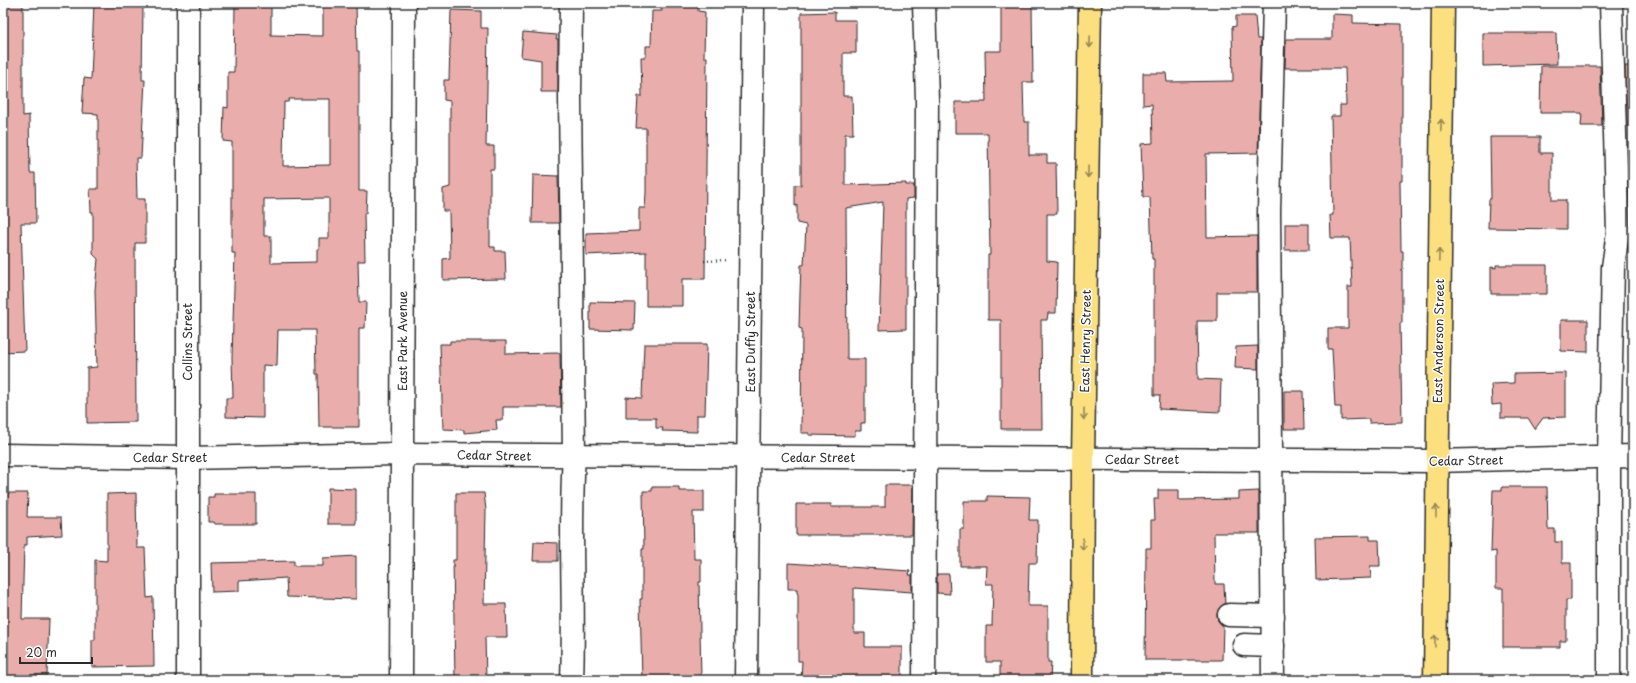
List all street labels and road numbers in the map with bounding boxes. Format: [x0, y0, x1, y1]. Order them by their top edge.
street label: East Anderson Street [1428, 278, 1448, 403]
street label: East Henry Street [1075, 289, 1095, 393]
street label: East Park Avenue [393, 291, 411, 391]
street label: East Duffy Street [741, 291, 759, 393]
street label: Collins Street [178, 303, 196, 381]
street label: Cedar Street [457, 445, 531, 465]
street label: Cedar Street [133, 448, 207, 466]
street label: Cedar Street [781, 448, 855, 466]
street label: Cedar Street [1105, 450, 1179, 468]
street label: Cedar Street [1429, 450, 1503, 470]

